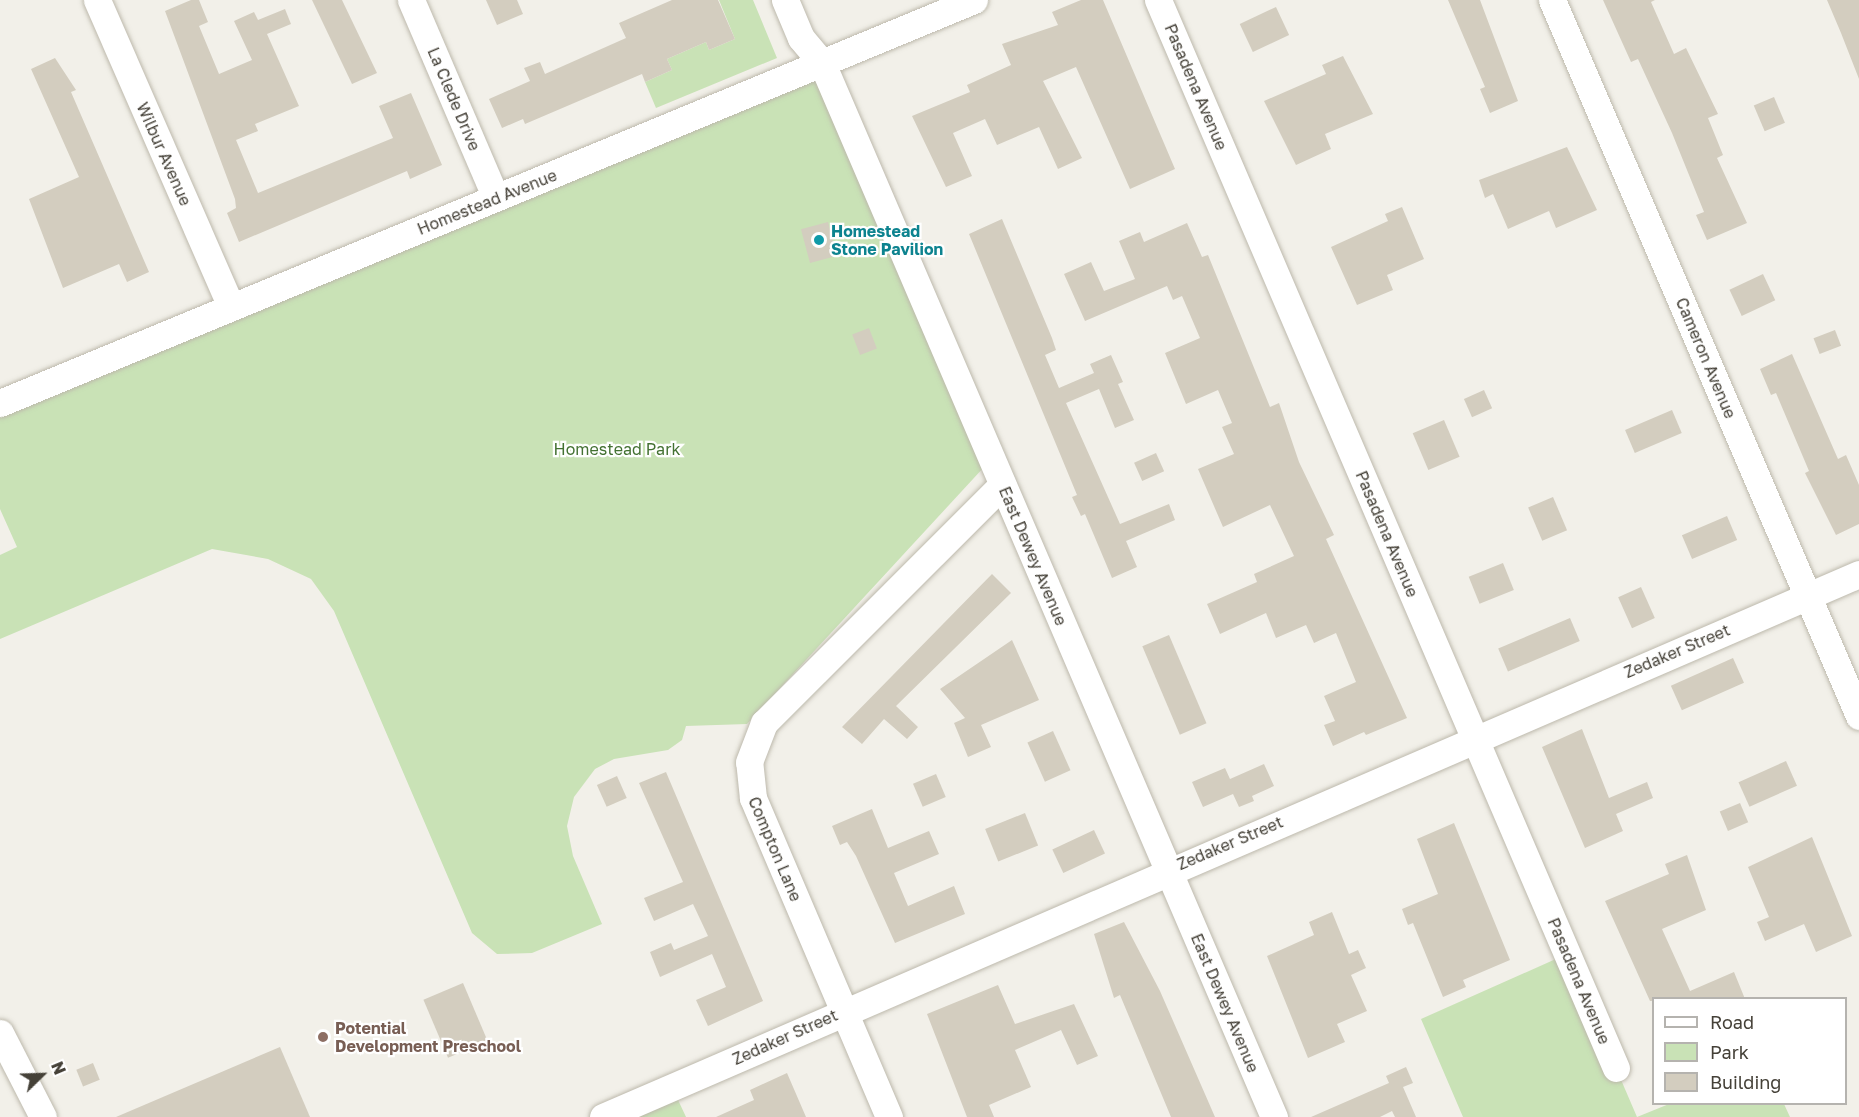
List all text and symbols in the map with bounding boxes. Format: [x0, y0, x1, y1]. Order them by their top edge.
street label: Pasadena Avenue [1161, 21, 1231, 153]
street label: La Clede Drive [424, 45, 484, 153]
street label: Wilbur Avenue [133, 99, 195, 209]
street label: Homestead Avenue [414, 165, 560, 239]
place label: Homestead Stone Pavilion [831, 221, 943, 259]
marker: Homestead Stone Pavilion [812, 233, 826, 247]
street label: Cameron Avenue [1672, 295, 1740, 421]
park label: Homestead Park [554, 439, 680, 459]
street label: Pasadena Avenue [1352, 468, 1422, 600]
street label: East Dewey Avenue [995, 484, 1071, 628]
street label: Zedaker Street [1621, 620, 1733, 682]
street label: Compton Lane [744, 794, 806, 904]
street label: Zedaker Street [1174, 812, 1286, 874]
street label: Pasadena Avenue [1544, 915, 1614, 1047]
street label: East Dewey Avenue [1187, 931, 1263, 1075]
legend [1652, 997, 1847, 1105]
street label: Zedaker Street [729, 1005, 841, 1069]
text: Road [1710, 1011, 1754, 1033]
place label: Potential Development Preschool [335, 1018, 521, 1056]
marker: Potential Development Preschool [316, 1030, 330, 1044]
text: Park [1710, 1041, 1749, 1063]
north arrow [12, 1045, 72, 1105]
text: N [47, 1058, 70, 1077]
text: Building [1710, 1071, 1781, 1093]

